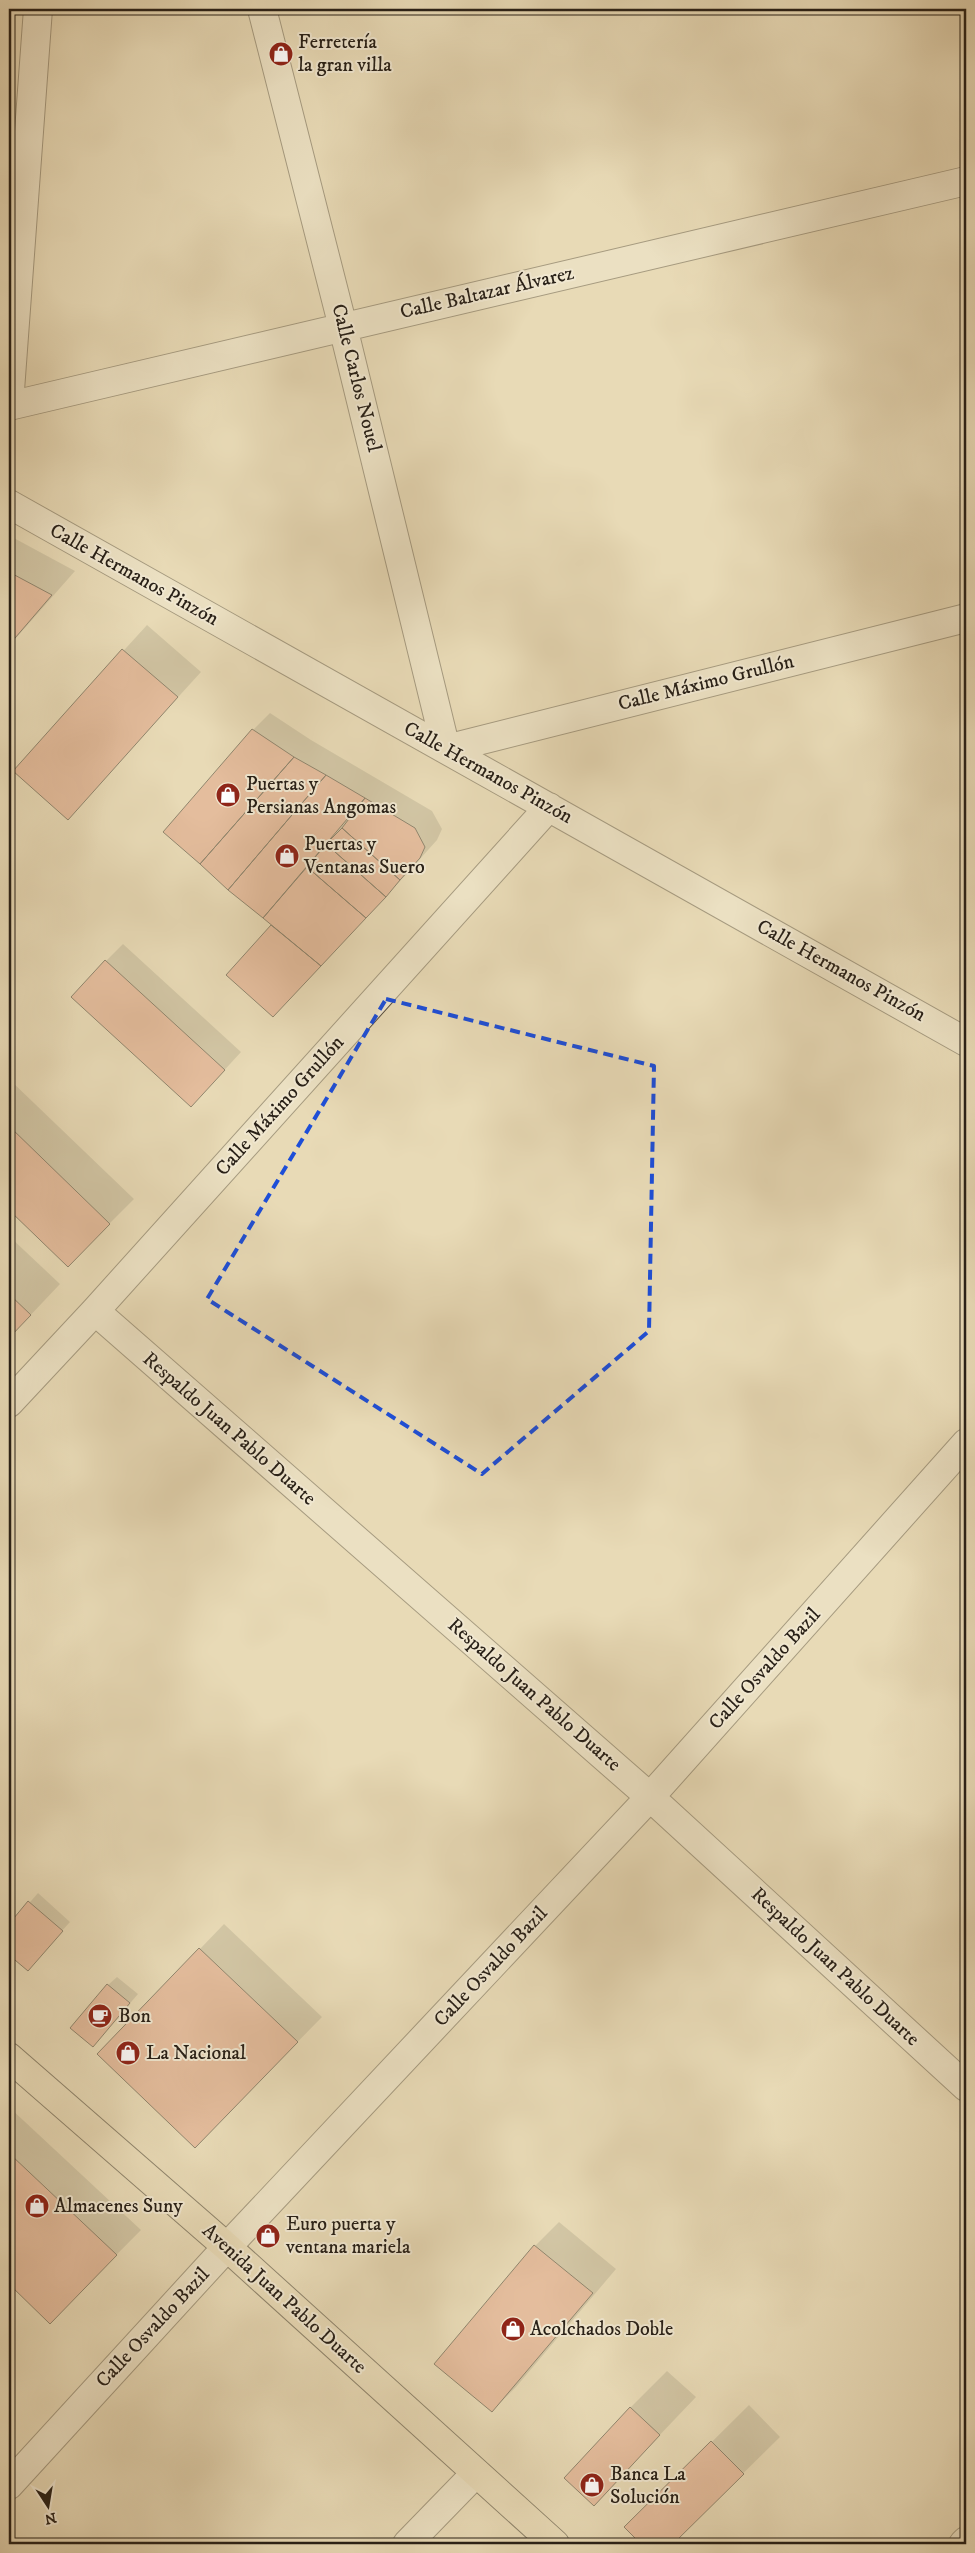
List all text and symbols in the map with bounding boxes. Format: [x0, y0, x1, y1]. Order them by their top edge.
place label: Ferretería la gran villa [298, 30, 392, 78]
shop icon: Ferretería la gran villa [268, 41, 294, 67]
street label: Calle Baltazar Álvarez [397, 260, 577, 325]
street label: Calle Carlos Nouel [326, 301, 386, 455]
street label: Calle Hermanos Pinzón [45, 518, 223, 632]
street label: Calle Máximo Grullón [616, 649, 797, 717]
street label: Calle Hermanos Pinzón [399, 716, 577, 830]
place label: Puertas y Persianas Angomas [246, 772, 396, 820]
shop icon: Puertas y Persianas Angomas [215, 782, 241, 808]
place label: Puertas y Ventanas Suero [303, 832, 425, 880]
shop icon: Puertas y Ventanas Suero [274, 843, 300, 869]
street label: Calle Hermanos Pinzón [752, 914, 930, 1028]
street label: Calle Máximo Grullón [210, 1030, 350, 1181]
street label: Respaldo Juan Pablo Duarte [137, 1347, 321, 1511]
street label: Calle Osvaldo Bazil [704, 1603, 826, 1735]
street label: Respaldo Juan Pablo Duarte [442, 1613, 626, 1777]
street label: Respaldo Juan Pablo Duarte [745, 1882, 925, 2052]
street label: Calle Osvaldo Bazil [429, 1902, 553, 2032]
cafe icon: Bon [87, 2003, 113, 2029]
place label: Bon [118, 2004, 151, 2029]
shop icon: La Nacional [115, 2040, 141, 2066]
place label: La Nacional [146, 2041, 246, 2066]
shop icon: Almacenes Suny [24, 2193, 50, 2219]
place label: Almacenes Suny [54, 2194, 183, 2219]
place label: Euro puerta y ventana mariela [285, 2212, 411, 2260]
street label: Avenida Juan Pablo Duarte [197, 2219, 371, 2379]
shop icon: Euro puerta y ventana mariela [255, 2223, 281, 2249]
street label: Calle Osvaldo Bazil [91, 2263, 215, 2393]
shop icon: Acolchados Doble [500, 2316, 526, 2342]
place label: Acolchados Doble [530, 2317, 673, 2342]
place label: Banca La Solución [610, 2462, 686, 2510]
shop icon: Banca La Solución [579, 2472, 605, 2498]
north arrow [22, 2480, 72, 2530]
text: N [43, 2508, 58, 2528]

